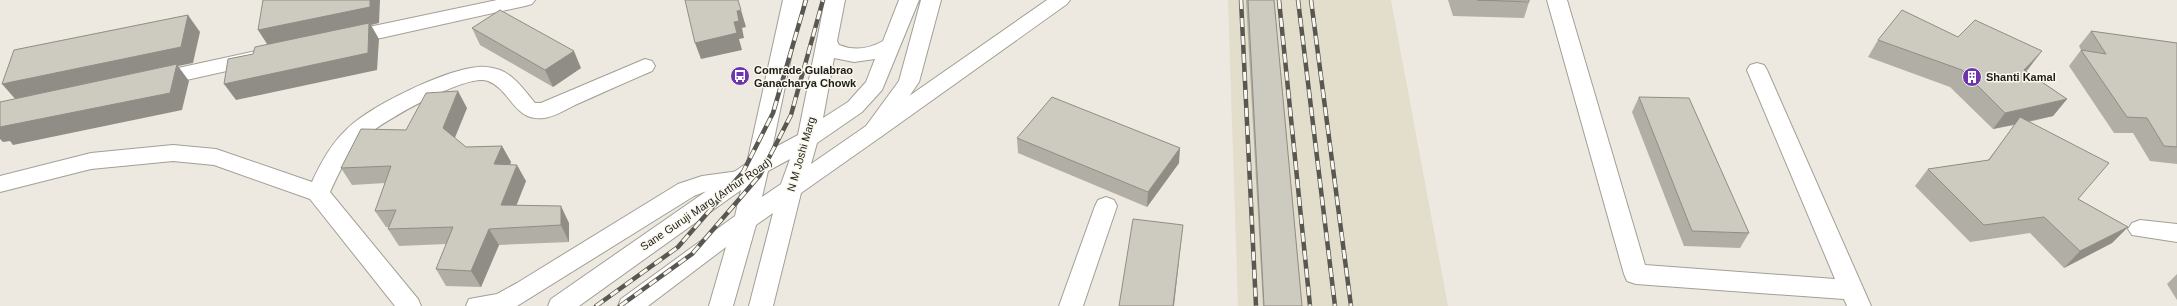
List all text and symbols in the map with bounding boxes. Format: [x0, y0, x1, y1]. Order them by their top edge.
place label: Comrade Gulabrao Ganacharya Chowk [754, 64, 857, 89]
bus stop icon: Comrade Gulabrao Ganacharya Chowk [729, 65, 751, 87]
building icon: Shanti Kamal [1961, 66, 1983, 88]
place label: Shanti Kamal [1986, 71, 2056, 83]
street label: N M Joshi Marg [785, 115, 817, 193]
street label: Sane Guruji Marg (Arthur Road) [638, 155, 774, 253]

